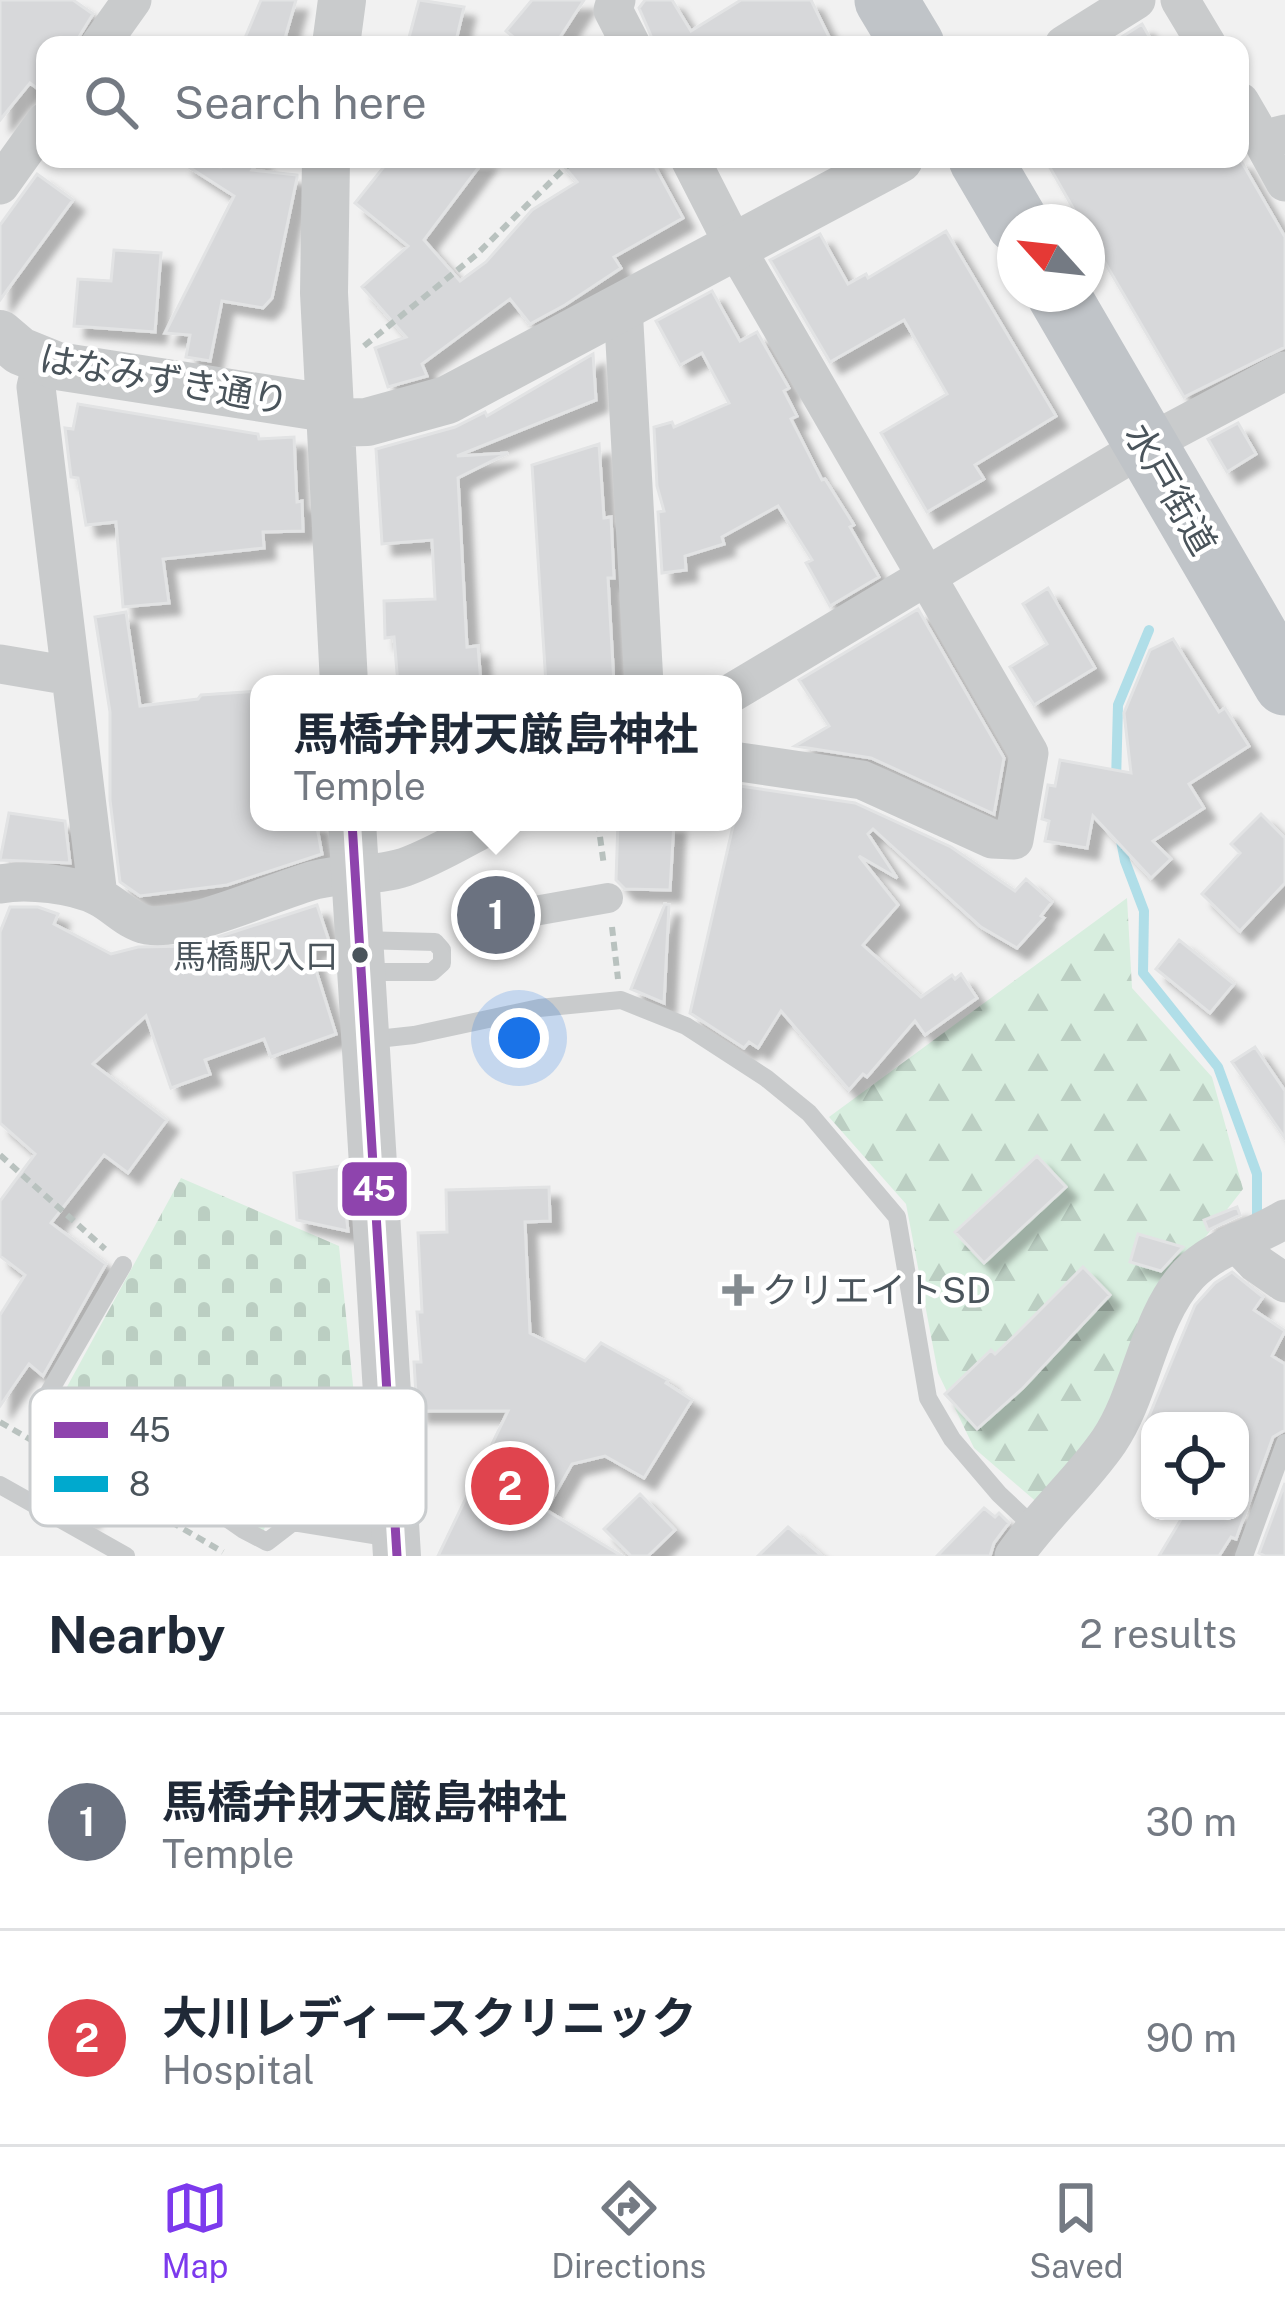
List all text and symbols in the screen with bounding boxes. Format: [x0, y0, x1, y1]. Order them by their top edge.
search box [36, 36, 1249, 168]
icon: search [78, 69, 144, 135]
text: Search here [174, 76, 427, 129]
north arrow [997, 204, 1105, 312]
street label: はなみずき通り [36, 336, 292, 422]
street label: 水戸街道 [1117, 416, 1225, 562]
popup [250, 675, 742, 831]
text: 馬橋弁財天厳島神社 [293, 707, 699, 760]
text: Temple [293, 763, 426, 809]
pin: 1 [457, 870, 535, 960]
place label: 馬橋駅入口 [173, 937, 338, 975]
marker: 馬橋駅入口 [349, 944, 371, 966]
your location [489, 1008, 549, 1068]
line badge: 45 [340, 1160, 409, 1218]
text: 45 [352, 1170, 396, 1208]
place label: クリエイトSD [762, 1269, 991, 1311]
marker: クリエイトSD [725, 1277, 751, 1303]
legend [30, 1388, 426, 1526]
text: 45 [129, 1411, 171, 1449]
map controls [1141, 1412, 1249, 1520]
button: locate [1141, 1412, 1249, 1520]
pin: 2 [471, 1441, 549, 1531]
text: 8 [129, 1465, 150, 1503]
text: Nearby [48, 1605, 225, 1664]
text: 2 results [1080, 1611, 1237, 1657]
text: 馬橋弁財天厳島神社 [162, 1775, 567, 1828]
text: 1 [79, 1799, 95, 1845]
text: 30 m [1146, 1799, 1237, 1845]
text: Temple [162, 1831, 294, 1877]
text: 大川レディースクリニック [162, 1991, 697, 2044]
text: 2 [75, 2015, 99, 2061]
text: 90 m [1146, 2015, 1237, 2061]
text: Hospital [162, 2047, 315, 2093]
tab: Map [161, 2175, 228, 2285]
tab: Directions [551, 2175, 706, 2285]
tab: Saved [1029, 2175, 1124, 2285]

